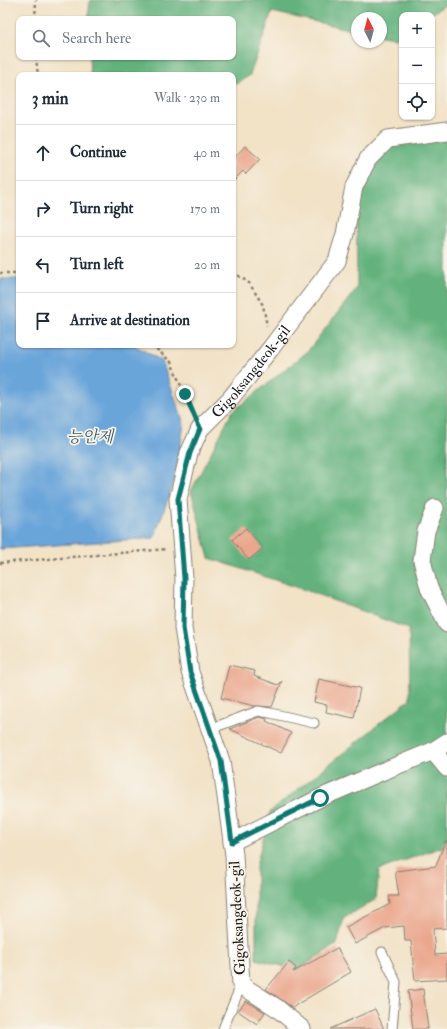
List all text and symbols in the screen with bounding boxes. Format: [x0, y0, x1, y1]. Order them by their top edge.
north arrow [351, 12, 387, 48]
map controls [399, 12, 435, 120]
button: + [399, 12, 435, 48]
search box [16, 16, 236, 60]
icon: search [30, 27, 52, 49]
text: Search here [62, 29, 131, 48]
button: − [399, 48, 435, 84]
button: locate [399, 84, 435, 120]
text: 3 min [32, 88, 69, 109]
text: Walk · 230 m [154, 90, 220, 106]
icon: ahead [32, 142, 54, 164]
text: Continue [70, 143, 126, 162]
text: 40 m [194, 145, 220, 161]
icon: right [32, 198, 54, 220]
text: Turn right [70, 199, 133, 218]
text: 170 m [190, 201, 220, 217]
icon: left [32, 254, 54, 276]
text: Turn left [70, 255, 124, 274]
text: 20 m [194, 257, 220, 273]
icon: arrive [32, 310, 54, 332]
text: Arrive at destination [70, 311, 190, 330]
street label: Gigoksangdeok-gil [208, 322, 295, 422]
route end [176, 385, 194, 403]
water label: 능안제 [67, 427, 115, 447]
route start [311, 789, 329, 807]
street label: Gigoksangdeok-gil [225, 860, 250, 975]

